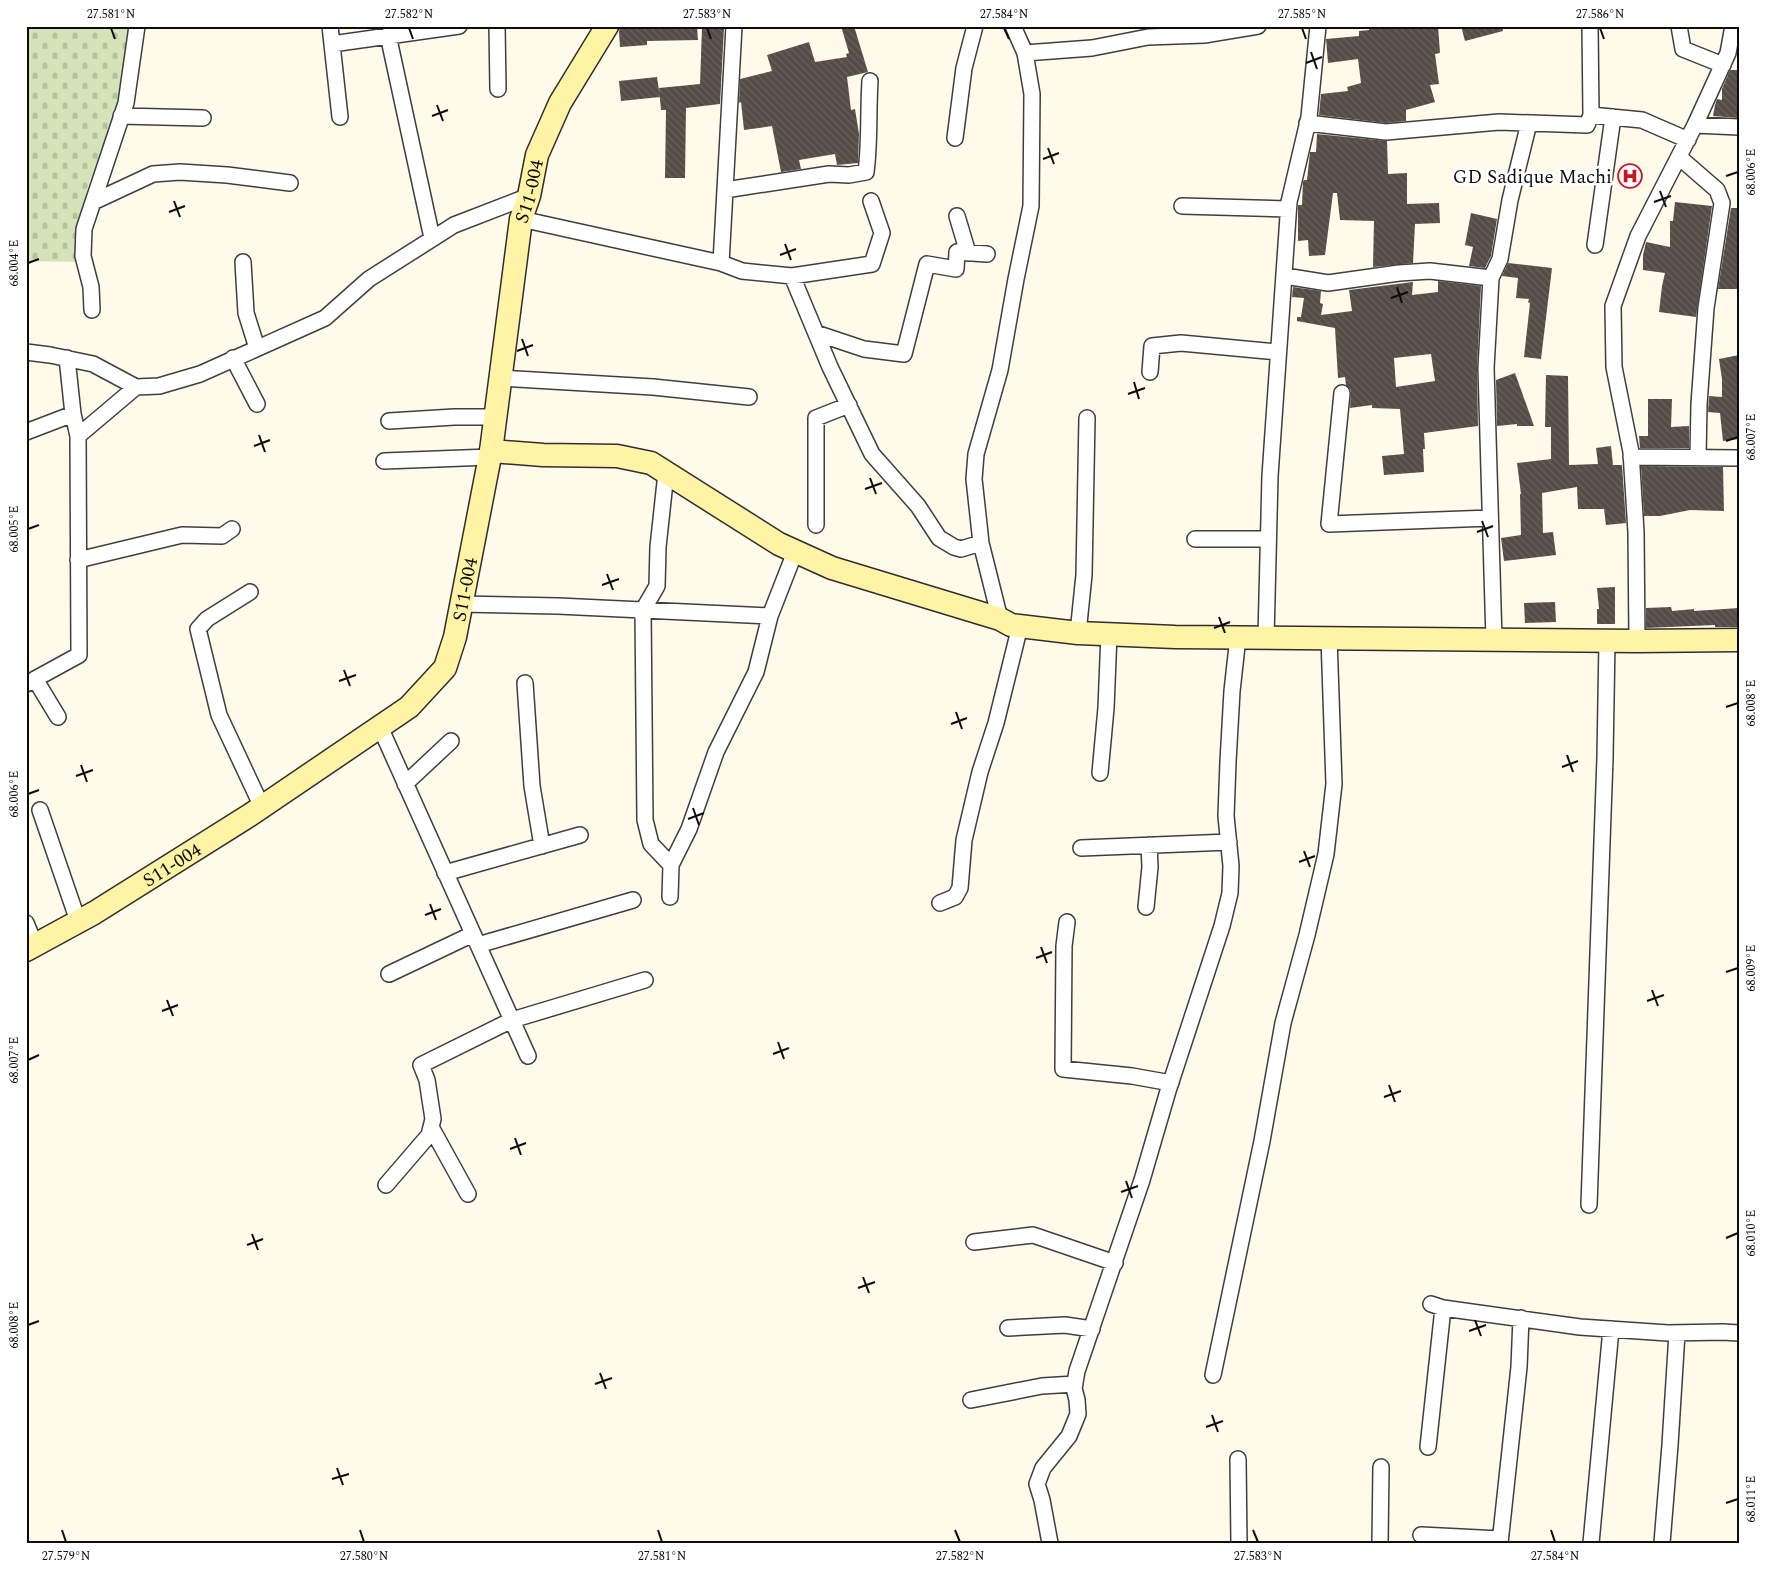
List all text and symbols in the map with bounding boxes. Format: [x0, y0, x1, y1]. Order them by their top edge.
text: 27.581°N [87, 5, 135, 24]
text: 27.582°N [385, 5, 433, 24]
text: 27.583°N [683, 5, 731, 24]
text: 27.584°N [980, 5, 1028, 24]
text: 27.585°N [1278, 5, 1326, 24]
text: 27.586°N [1576, 5, 1624, 24]
text: 68.006°E [1742, 149, 1761, 195]
street label: S11-004 [508, 157, 552, 227]
place label: GD Sadique Machi [1453, 163, 1612, 192]
hospital icon: GD Sadique Machi [1617, 163, 1643, 189]
text: 68.004°E [5, 240, 24, 286]
text: 68.007°E [1742, 414, 1761, 460]
text: 68.005°E [5, 506, 24, 552]
street label: S11-004 [445, 555, 486, 624]
text: 68.008°E [1742, 680, 1761, 726]
text: 68.006°E [5, 771, 24, 817]
street label: S11-004 [137, 836, 208, 895]
text: 68.009°E [1742, 945, 1761, 991]
text: 68.007°E [5, 1037, 24, 1083]
text: 68.010°E [1742, 1210, 1761, 1256]
text: 68.008°E [5, 1302, 24, 1348]
text: 68.011°E [1742, 1476, 1761, 1522]
text: 27.579°N [42, 1547, 90, 1566]
text: 27.580°N [340, 1547, 388, 1566]
text: 27.581°N [638, 1547, 686, 1566]
text: 27.582°N [936, 1547, 984, 1566]
text: 27.583°N [1234, 1547, 1282, 1566]
text: 27.584°N [1531, 1547, 1579, 1566]

